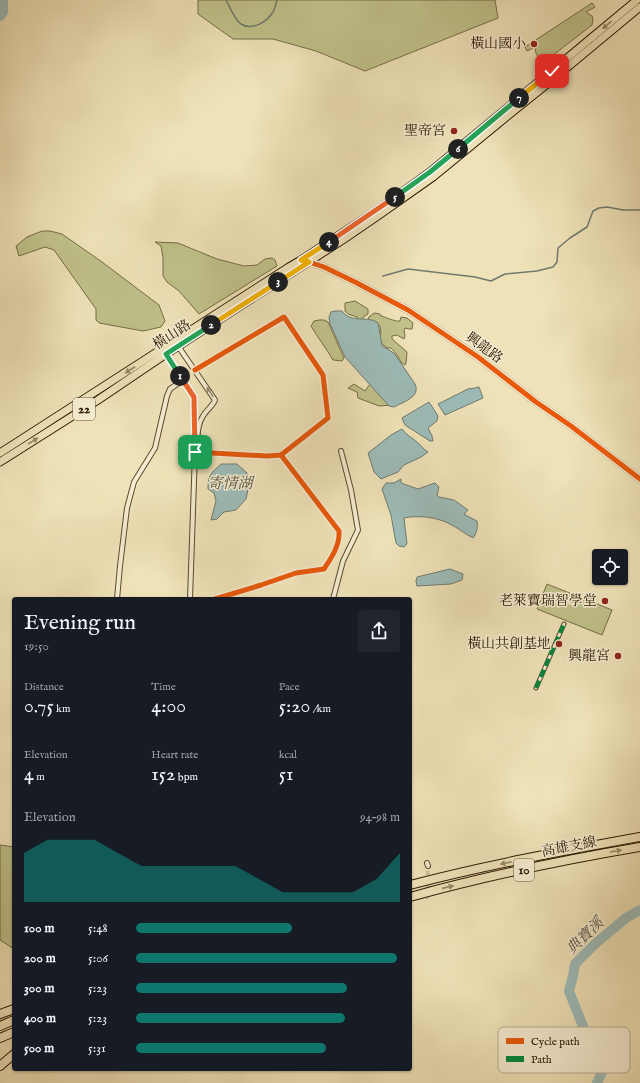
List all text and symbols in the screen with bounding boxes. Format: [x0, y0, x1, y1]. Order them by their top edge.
one-way arrow [602, 20, 613, 29]
place label: 橫山國小 [470, 35, 526, 53]
marker: 橫山國小 [529, 39, 539, 49]
pin [535, 54, 569, 88]
icon: check [541, 60, 563, 82]
pin: 7 [509, 88, 529, 108]
text: 7 [516, 91, 522, 105]
place label: 聖帝宮 [404, 122, 446, 140]
marker: 聖帝宮 [449, 126, 459, 136]
pin: 6 [448, 139, 468, 159]
text: 6 [456, 142, 460, 156]
pin: 5 [385, 187, 405, 207]
text: 5 [393, 190, 397, 204]
pin: 4 [319, 232, 339, 252]
text: 4 [326, 235, 332, 249]
pin: 3 [268, 272, 288, 292]
text: 3 [276, 275, 280, 289]
pin: 2 [201, 315, 221, 335]
street label: 橫山路 [149, 316, 195, 354]
text: 2 [208, 318, 214, 332]
street label: 興龍路 [462, 328, 506, 368]
one-way arrow [125, 366, 135, 374]
pin: 1 [170, 366, 190, 386]
text: 1 [178, 369, 182, 383]
one-way arrow [206, 386, 214, 397]
road number: 22 [73, 398, 95, 420]
pin [178, 435, 212, 469]
one-way arrow [28, 437, 38, 445]
icon: arrive [184, 441, 206, 463]
water label: 寄情湖 [207, 474, 255, 493]
map controls [592, 549, 628, 585]
button: locate [592, 549, 628, 585]
place label: 老萊寶瑞智學堂 [499, 592, 597, 610]
marker: 老萊寶瑞智學堂 [600, 596, 610, 606]
text: Evening run [24, 609, 136, 637]
button: share [358, 610, 400, 652]
place label: 橫山共創基地 [467, 635, 551, 653]
text: 19:50 [24, 638, 49, 655]
marker: 橫山共創基地 [554, 639, 564, 649]
place label: 興龍宮 [568, 647, 610, 665]
marker: 興龍宮 [613, 651, 623, 661]
text: Distance [24, 680, 64, 694]
text: Time [151, 680, 176, 694]
text: Pace [279, 680, 299, 694]
text: 0.75 [24, 694, 54, 719]
text: 4:00 [151, 694, 186, 719]
text: 5:20 [279, 694, 310, 719]
text: km [54, 702, 70, 716]
text: /km [310, 702, 331, 716]
text: Elevation [24, 748, 68, 762]
text: Heart rate [151, 748, 198, 762]
text: kcal [279, 748, 297, 762]
text: 4 [24, 762, 34, 787]
text: 152 [151, 762, 175, 787]
text: 51 [279, 762, 293, 787]
text: m [34, 770, 45, 784]
text: bpm [175, 770, 198, 784]
text: Elevation [24, 809, 76, 826]
text: 94–98 m [360, 809, 400, 826]
street label: 高雄支線 [540, 833, 598, 861]
one-way arrow [610, 848, 622, 854]
road number: 10 [514, 859, 534, 881]
one-way arrow [499, 861, 512, 867]
one-way arrow [441, 883, 454, 889]
water label: 典寶溪 [562, 912, 609, 958]
text: 100 m [24, 920, 54, 937]
text: 5:48 [88, 920, 108, 937]
text: 200 m [24, 950, 56, 967]
text: 5:06 [88, 950, 108, 967]
text: 300 m [24, 980, 55, 997]
text: 5:23 [88, 980, 107, 997]
text: 400 m [24, 1010, 56, 1027]
text: 5:23 [88, 1010, 107, 1027]
legend [498, 1027, 630, 1073]
text: Cycle path [531, 1035, 580, 1049]
text: 500 m [24, 1040, 54, 1057]
text: 5:31 [88, 1040, 106, 1057]
text: Path [531, 1053, 552, 1067]

